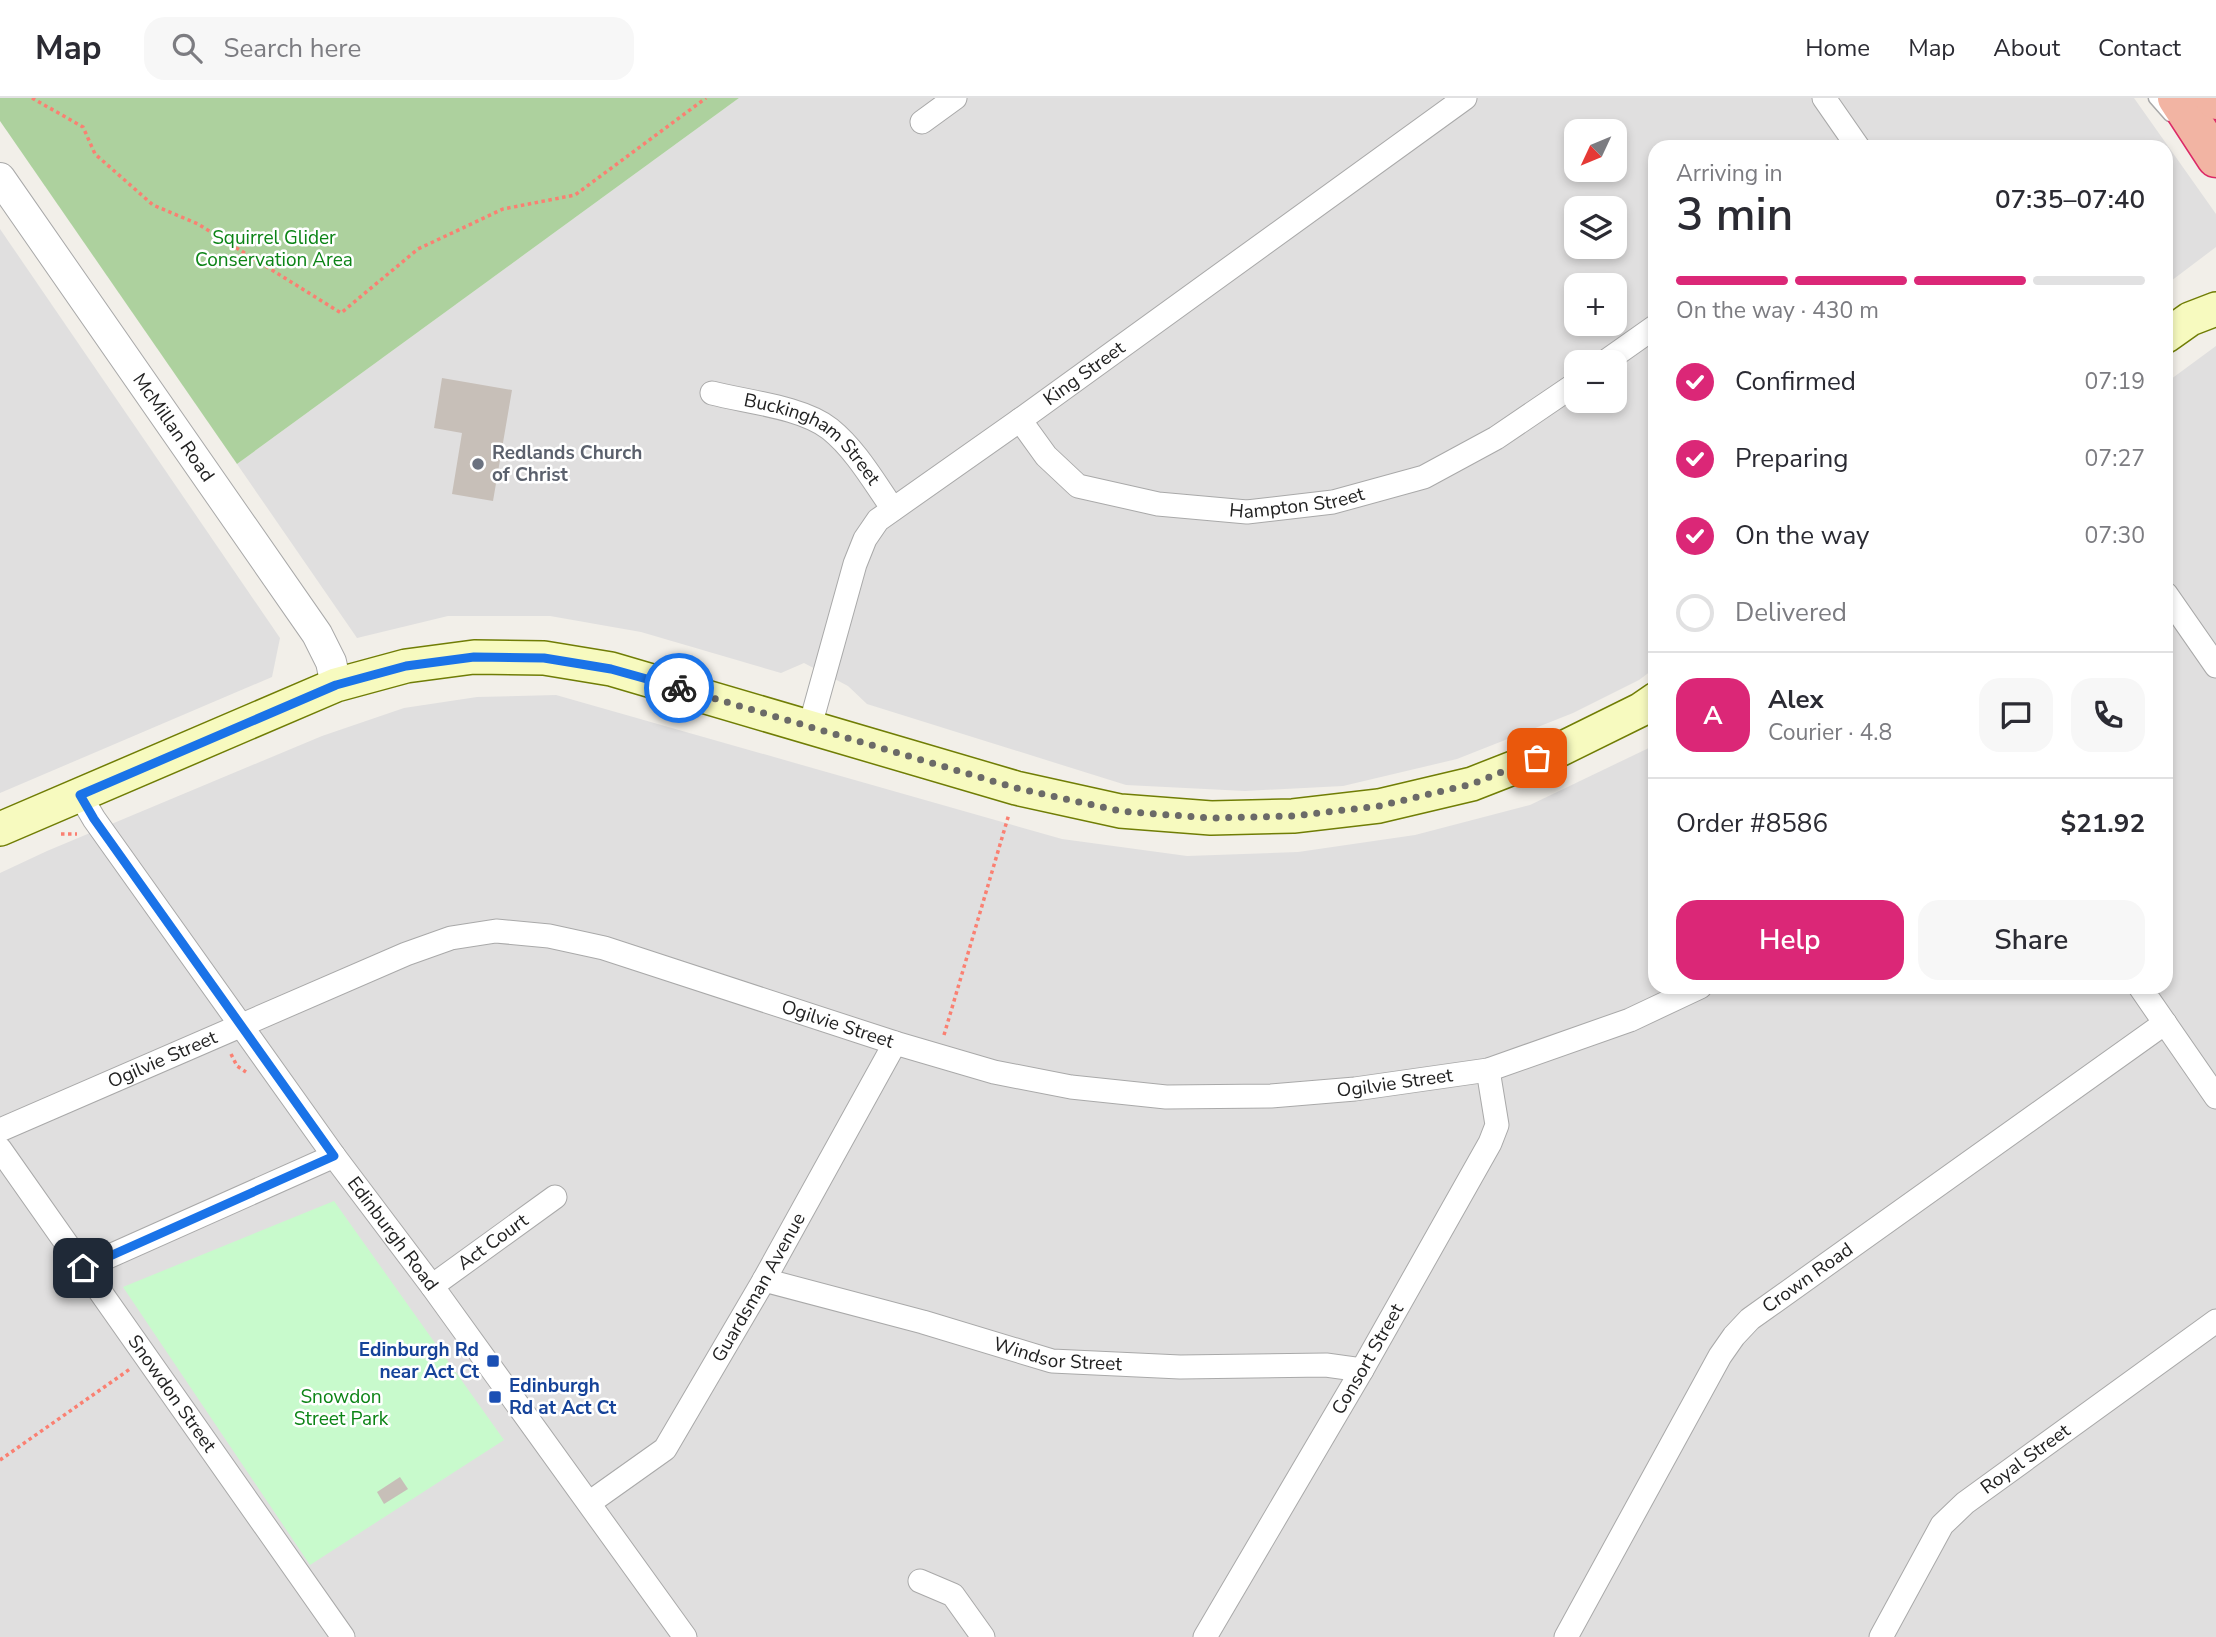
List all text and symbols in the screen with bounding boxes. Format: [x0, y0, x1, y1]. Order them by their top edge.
search box [144, 17, 634, 80]
text: Map [35, 26, 102, 71]
icon: search [168, 29, 206, 67]
text: Search here [224, 31, 361, 66]
text: Home [1805, 32, 1870, 64]
text: Map [1908, 32, 1955, 64]
text: About [1993, 32, 2060, 64]
text: Contact [2098, 32, 2181, 64]
north arrow [1564, 119, 1628, 182]
map controls [1564, 119, 1627, 413]
text: Arriving in [1676, 158, 1783, 189]
text: 07:35–07:40 [1995, 182, 2145, 217]
text: 3 min [1676, 183, 1793, 246]
button: layers [1564, 196, 1627, 259]
park label: Squirrel Glider Conservation Area [195, 225, 353, 273]
button: + [1564, 273, 1627, 336]
text: On the way · 430 m [1676, 295, 1879, 326]
street label: King Street [1038, 335, 1131, 412]
button: − [1564, 350, 1627, 413]
icon: check [1676, 363, 1714, 401]
text: Confirmed [1735, 364, 1856, 399]
text: 07:19 [2085, 366, 2145, 397]
street label: McMillan Road [127, 368, 220, 487]
street label: Buckingham Street [742, 387, 886, 491]
place label: Redlands Church of Christ [492, 440, 642, 488]
icon: check [1676, 440, 1714, 478]
text: Preparing [1735, 441, 1848, 476]
text: 07:27 [2085, 443, 2145, 474]
marker: Redlands Church of Christ [470, 456, 486, 472]
street label: Hampton Street [1228, 481, 1368, 525]
icon: check [1676, 517, 1714, 555]
text: On the way [1735, 518, 1869, 553]
text: 07:30 [2085, 520, 2145, 551]
text: Delivered [1735, 595, 1847, 630]
courier [644, 653, 714, 723]
icon: bike [660, 669, 698, 707]
button: chat [1979, 678, 2053, 752]
button: phone [2071, 678, 2145, 752]
text: Alex [1768, 682, 1824, 717]
text: A [1703, 698, 1723, 733]
text: Courier · 4.8 [1768, 717, 1892, 748]
pin [1507, 728, 1567, 788]
icon: bag [1518, 739, 1556, 777]
text: Order #8586 [1676, 806, 1828, 841]
text: $21.92 [2061, 806, 2145, 841]
button: Help [1676, 900, 1904, 980]
button: Share [1918, 900, 2145, 980]
street label: Ogilvie Street [778, 994, 897, 1055]
street label: Ogilvie Street [104, 1024, 221, 1095]
street label: Ogilvie Street [1336, 1062, 1455, 1103]
street label: Edinburgh Road [341, 1171, 444, 1296]
street label: Act Court [452, 1207, 534, 1276]
street label: Guardsman Avenue [706, 1208, 812, 1367]
street label: Crown Road [1757, 1237, 1858, 1319]
pin [53, 1238, 113, 1298]
icon: home [64, 1249, 102, 1287]
street label: Consort Street [1326, 1299, 1410, 1419]
street label: Snowdon Street [122, 1330, 222, 1458]
street label: Windsor Street [990, 1331, 1123, 1377]
place label: Edinburgh Rd near Act Ct [359, 1337, 480, 1385]
marker: Edinburgh Rd near Act Ct [485, 1353, 501, 1369]
place label: Edinburgh Rd at Act Ct [509, 1373, 617, 1421]
park label: Snowdon Street Park [294, 1384, 389, 1432]
marker: Edinburgh Rd at Act Ct [487, 1389, 503, 1405]
street label: Royal Street [1975, 1418, 2076, 1501]

